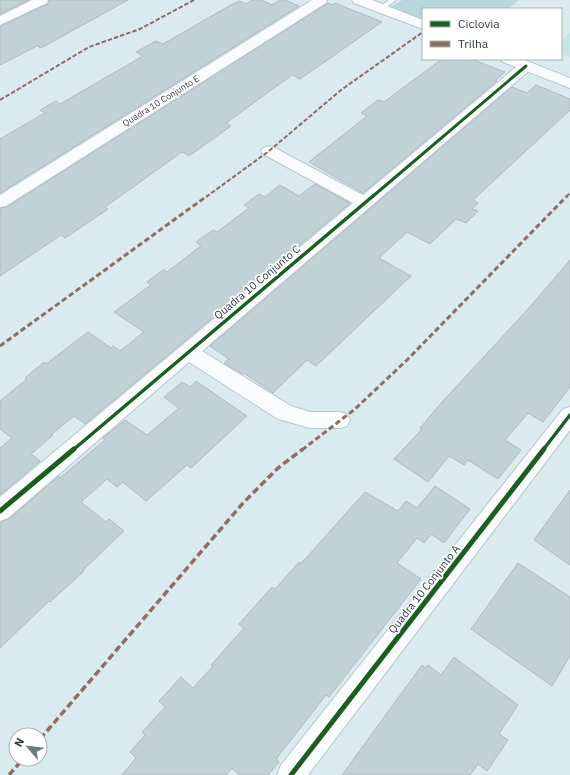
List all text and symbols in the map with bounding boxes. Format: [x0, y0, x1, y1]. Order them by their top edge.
legend [422, 8, 562, 60]
text: Ciclovia [458, 16, 500, 31]
text: Trilha [458, 36, 489, 51]
street label: Quadra 10 Conjunto E [120, 72, 201, 129]
street label: Quadra 10 Conjunto C [211, 242, 303, 322]
street label: Quadra 10 Conjunto A [385, 542, 463, 636]
north arrow [8, 727, 48, 767]
text: N [11, 735, 27, 749]

